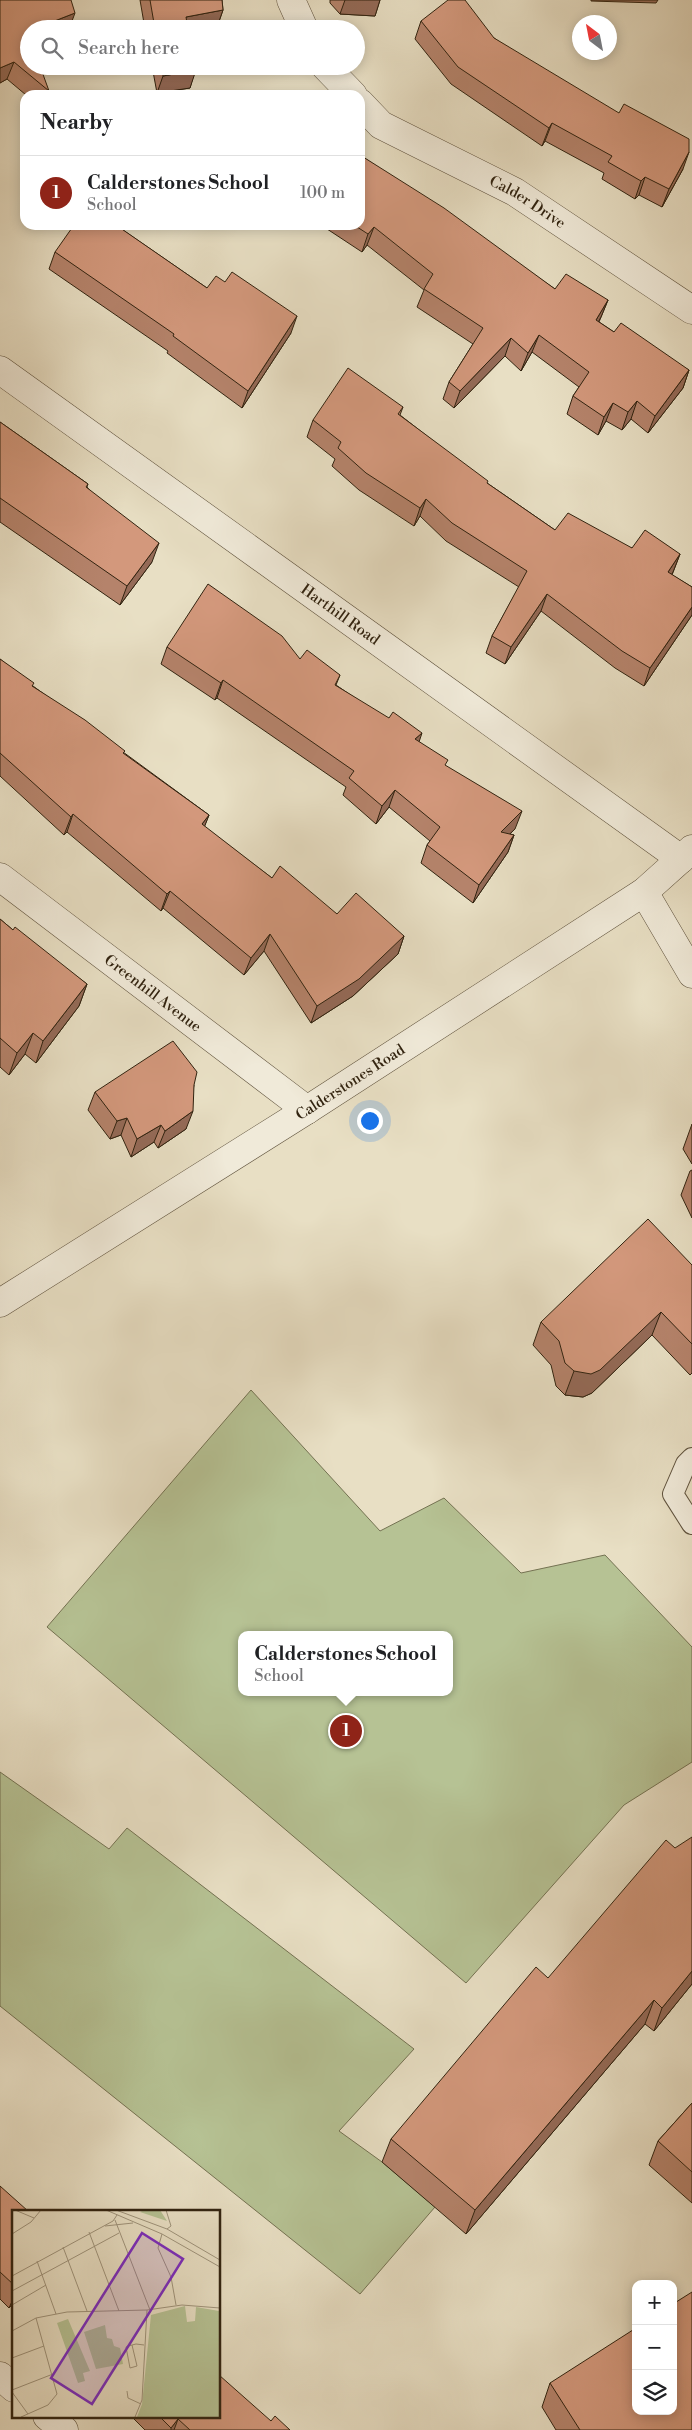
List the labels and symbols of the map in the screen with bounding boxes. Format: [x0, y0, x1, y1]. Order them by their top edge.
north arrow [572, 15, 617, 60]
street label: Calder Drive [486, 171, 569, 233]
street label: Harthill Road [297, 580, 384, 649]
street label: Greenhill Avenue [101, 950, 205, 1036]
street label: Calderstones Road [292, 1040, 409, 1124]
your location [357, 1108, 383, 1134]
pin: 1 [330, 1712, 362, 1750]
inset map [12, 2210, 220, 2418]

